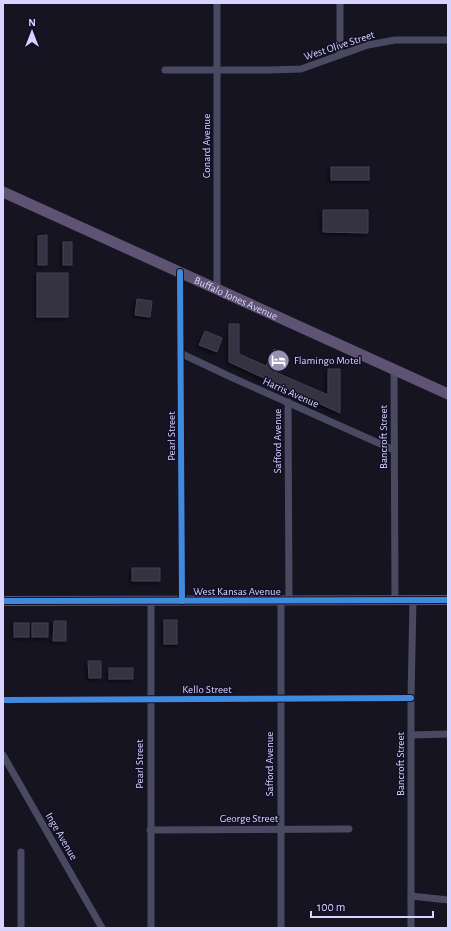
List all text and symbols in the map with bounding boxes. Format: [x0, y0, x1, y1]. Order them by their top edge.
north arrow [12, 12, 52, 52]
text: N [28, 17, 36, 28]
street label: West Olive Street [303, 29, 376, 62]
street label: Conard Avenue [201, 114, 212, 178]
street label: Buffalo Jones Avenue [193, 275, 279, 322]
hotel icon: Flamingo Motel [265, 347, 291, 373]
place label: Flamingo Motel [294, 355, 361, 366]
street label: Harris Avenue [261, 375, 320, 410]
street label: Bancroft Street [378, 404, 389, 469]
street label: Safford Avenue [272, 409, 283, 473]
street label: Pearl Street [166, 411, 177, 461]
street label: West Kansas Avenue [193, 586, 281, 597]
street label: Kello Street [182, 684, 232, 695]
street label: Bancroft Street [395, 731, 406, 796]
street label: Safford Avenue [264, 732, 275, 796]
street label: Pearl Street [134, 739, 145, 789]
street label: Inge Avenue [44, 811, 80, 862]
street label: George Street [220, 813, 279, 824]
scale bar [311, 893, 433, 919]
text: 100 m [317, 901, 345, 913]

